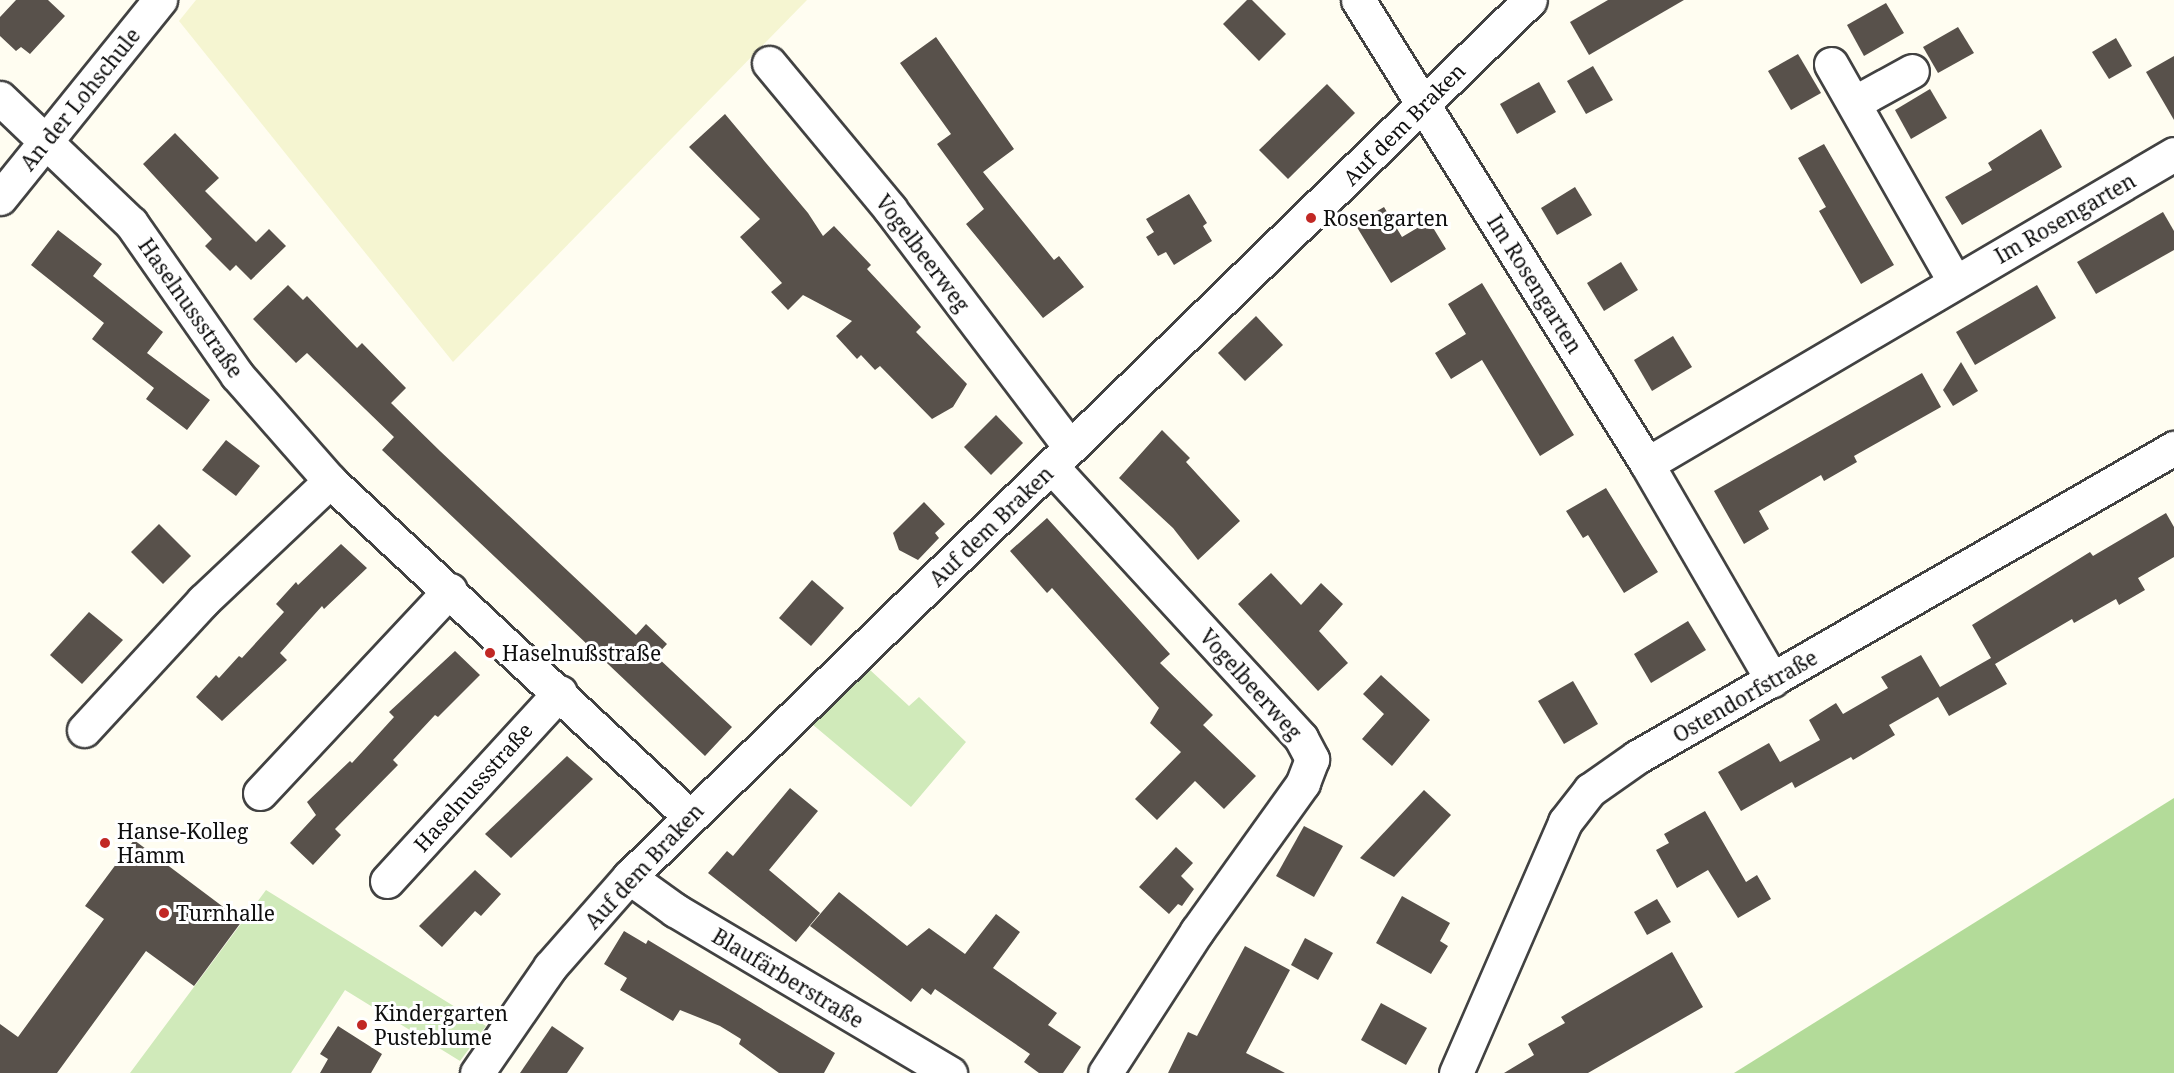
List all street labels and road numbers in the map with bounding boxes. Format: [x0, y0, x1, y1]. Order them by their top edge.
street label: An der Lohschule [15, 23, 145, 175]
street label: Auf dem Braken [1338, 58, 1470, 190]
street label: Im Rosengarten [1990, 168, 2140, 268]
street label: Vogelbeerweg [871, 190, 975, 316]
street label: Im Rosengarten [1482, 210, 1588, 358]
street label: Haselnussstraße [134, 233, 248, 383]
street label: Auf dem Braken [924, 461, 1058, 591]
street label: Vogelbeerweg [1195, 624, 1307, 744]
street label: Ostendorfstraße [1668, 644, 1822, 748]
street label: Haselnussstraße [409, 717, 537, 857]
street label: Auf dem Braken [580, 798, 708, 934]
street label: Blaufärberstraße [708, 923, 868, 1033]

